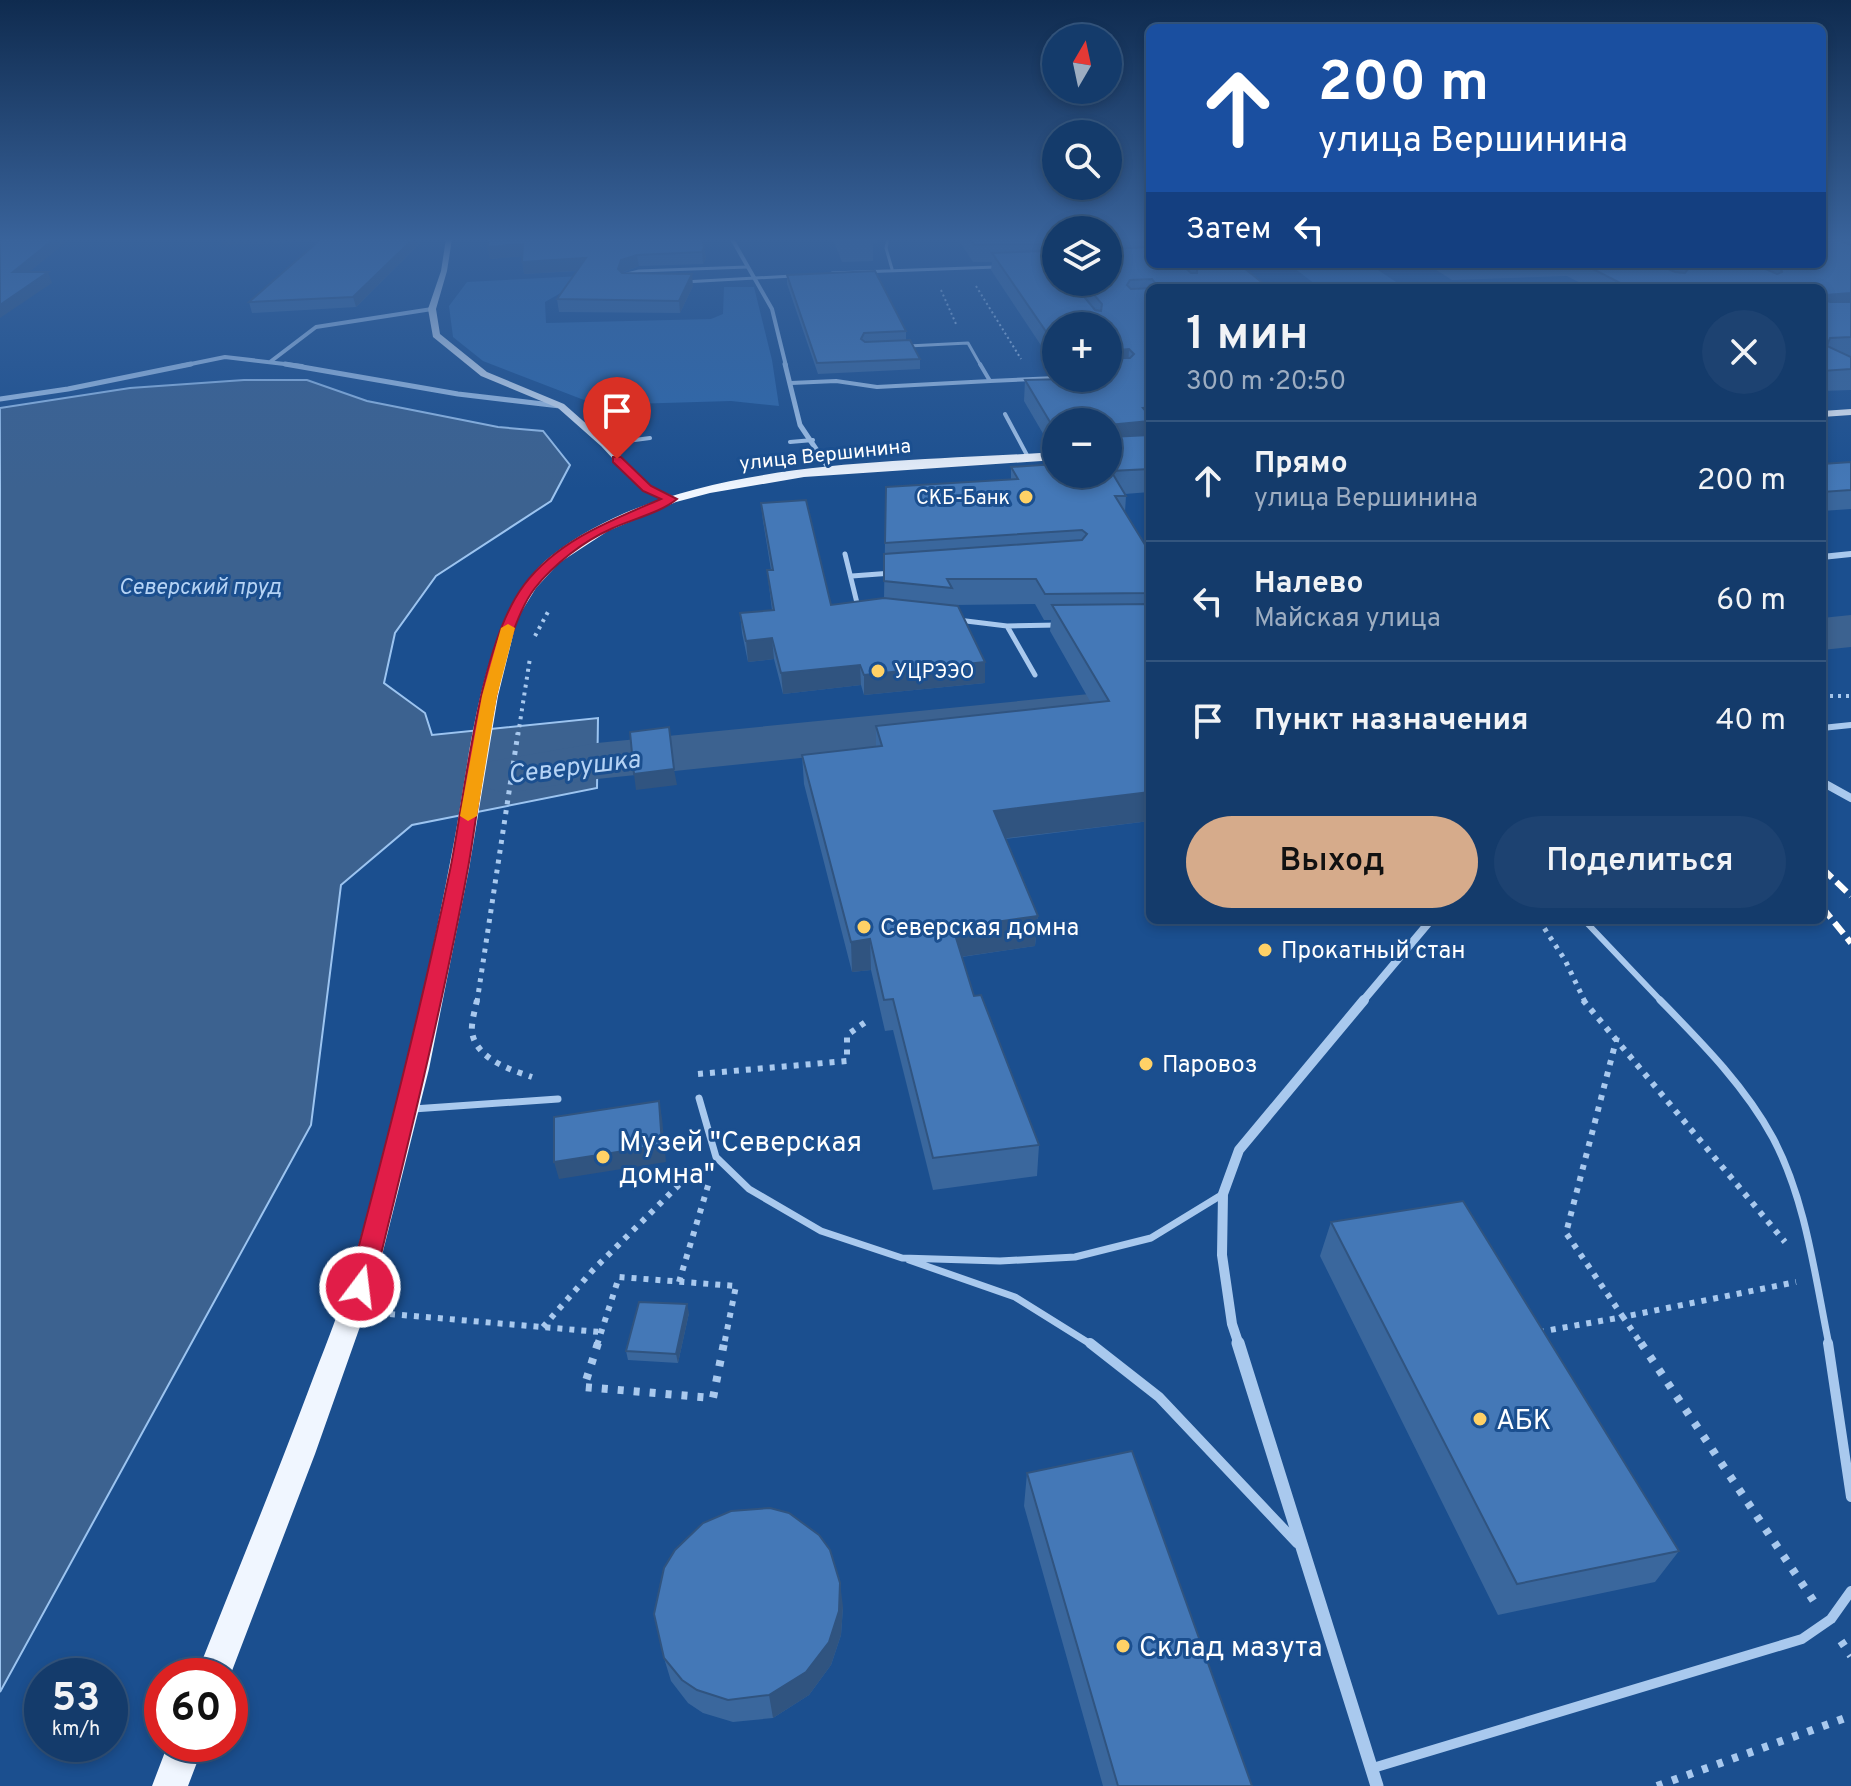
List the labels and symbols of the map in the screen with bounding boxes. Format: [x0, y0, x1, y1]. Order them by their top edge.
north arrow [1042, 24, 1122, 104]
pin [583, 377, 651, 459]
street label: улица Вершинина [738, 434, 912, 478]
place label: СКБ-Банк [916, 486, 1010, 512]
marker: СКБ-Банк [1017, 488, 1035, 506]
water label: Северский пруд [119, 575, 281, 602]
place label: УЦРЭЭО [894, 660, 974, 686]
marker: УЦРЭЭО [869, 662, 887, 680]
water label: Северушка [506, 744, 643, 793]
place label: Северская домна [880, 914, 1079, 944]
marker: Северская домна [855, 918, 873, 936]
place label: Прокатный стан [1281, 937, 1465, 967]
marker: Прокатный стан [1256, 941, 1274, 959]
place label: Паровоз [1162, 1051, 1258, 1081]
marker: Паровоз [1137, 1055, 1155, 1073]
place label: Музей "Северская домна" [619, 1126, 862, 1194]
marker: Музей "Северская домна" [594, 1148, 612, 1166]
position arrow [318, 1245, 402, 1329]
place label: АБК [1496, 1404, 1551, 1440]
marker: АБК [1471, 1410, 1489, 1428]
place label: Склад мазута [1139, 1631, 1323, 1667]
marker: Склад мазута [1114, 1637, 1132, 1655]
speed limit sign: 60 [144, 1658, 248, 1762]

